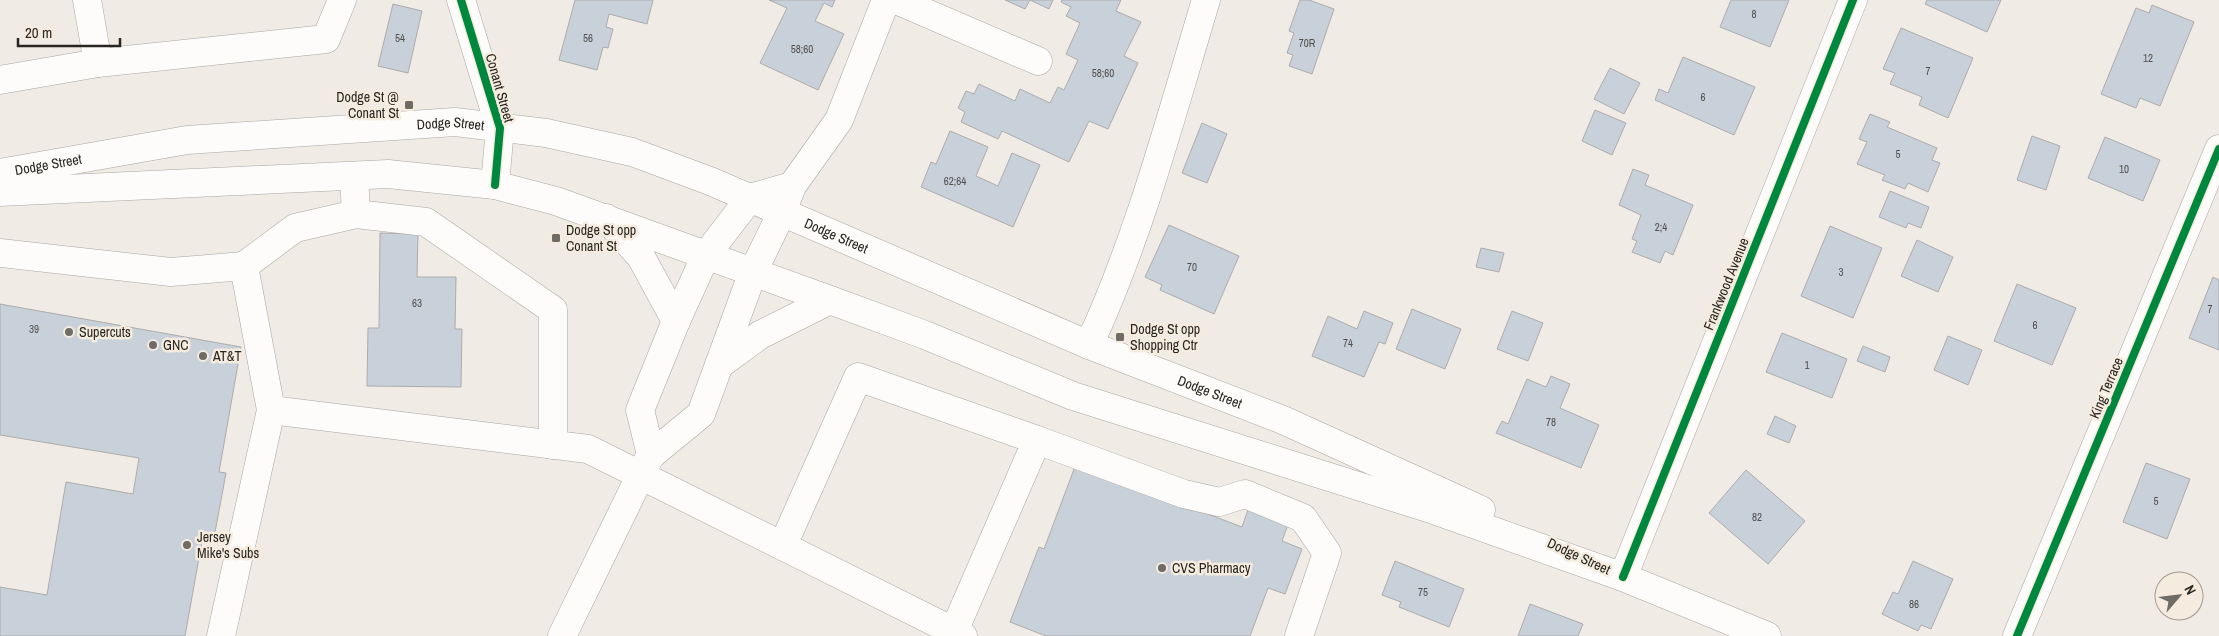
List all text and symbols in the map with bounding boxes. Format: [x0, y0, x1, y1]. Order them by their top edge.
house number: 8 [1751, 7, 1757, 21]
scale bar [18, 15, 120, 47]
text: 20 m [25, 22, 52, 43]
house number: 54 [395, 31, 405, 45]
house number: 56 [583, 31, 593, 45]
house number: 70R [1299, 36, 1316, 50]
house number: 58;60 [791, 42, 813, 56]
street label: Conant Street [482, 51, 518, 125]
house number: 12 [2143, 51, 2153, 65]
house number: 7 [1925, 64, 1931, 78]
house number: 58;60 [1092, 66, 1114, 80]
place label: Dodge St @ Conant St [336, 88, 399, 122]
house number: 6 [1700, 90, 1706, 104]
marker: Dodge St @ Conant St [403, 99, 415, 111]
street label: Dodge Street [416, 113, 485, 134]
house number: 5 [1895, 147, 1901, 161]
street label: Dodge Street [13, 150, 83, 179]
house number: 10 [2119, 162, 2129, 176]
house number: 62;64 [944, 174, 966, 188]
street label: Dodge Street [802, 214, 871, 257]
house number: 2;4 [1655, 220, 1667, 234]
place label: Dodge St opp Conant St [566, 221, 636, 255]
marker: Dodge St opp Conant St [550, 232, 562, 244]
street label: Frankwood Avenue [1699, 235, 1753, 333]
house number: 70 [1187, 260, 1197, 274]
house number: 3 [1838, 265, 1844, 279]
house number: 63 [412, 296, 422, 310]
house number: 7 [2207, 302, 2213, 316]
house number: 6 [2032, 318, 2038, 332]
place label: Dodge St opp Shopping Ctr [1130, 320, 1200, 354]
house number: 39 [29, 322, 39, 336]
place label: Supercuts [79, 323, 131, 341]
marker: Supercuts [63, 326, 75, 338]
marker: Dodge St opp Shopping Ctr [1114, 331, 1126, 343]
place label: GNC [163, 336, 189, 354]
house number: 74 [1343, 336, 1353, 350]
marker: GNC [147, 339, 159, 351]
place label: AT&T [212, 347, 242, 365]
marker: AT&T [197, 350, 209, 362]
street label: King Terrace [2085, 355, 2127, 421]
house number: 1 [1804, 358, 1810, 372]
street label: Dodge Street [1175, 371, 1245, 412]
house number: 78 [1546, 415, 1556, 429]
house number: 5 [2153, 494, 2159, 508]
house number: 82 [1752, 510, 1762, 524]
place label: Jersey Mike's Subs [197, 528, 259, 562]
street label: Dodge Street [1545, 534, 1613, 578]
marker: Jersey Mike's Subs [181, 539, 193, 551]
place label: CVS Pharmacy [1172, 559, 1251, 577]
marker: CVS Pharmacy [1156, 562, 1168, 574]
north arrow [2154, 571, 2204, 621]
text: N [2181, 582, 2200, 598]
house number: 75 [1418, 585, 1428, 599]
house number: 86 [1909, 597, 1919, 611]

